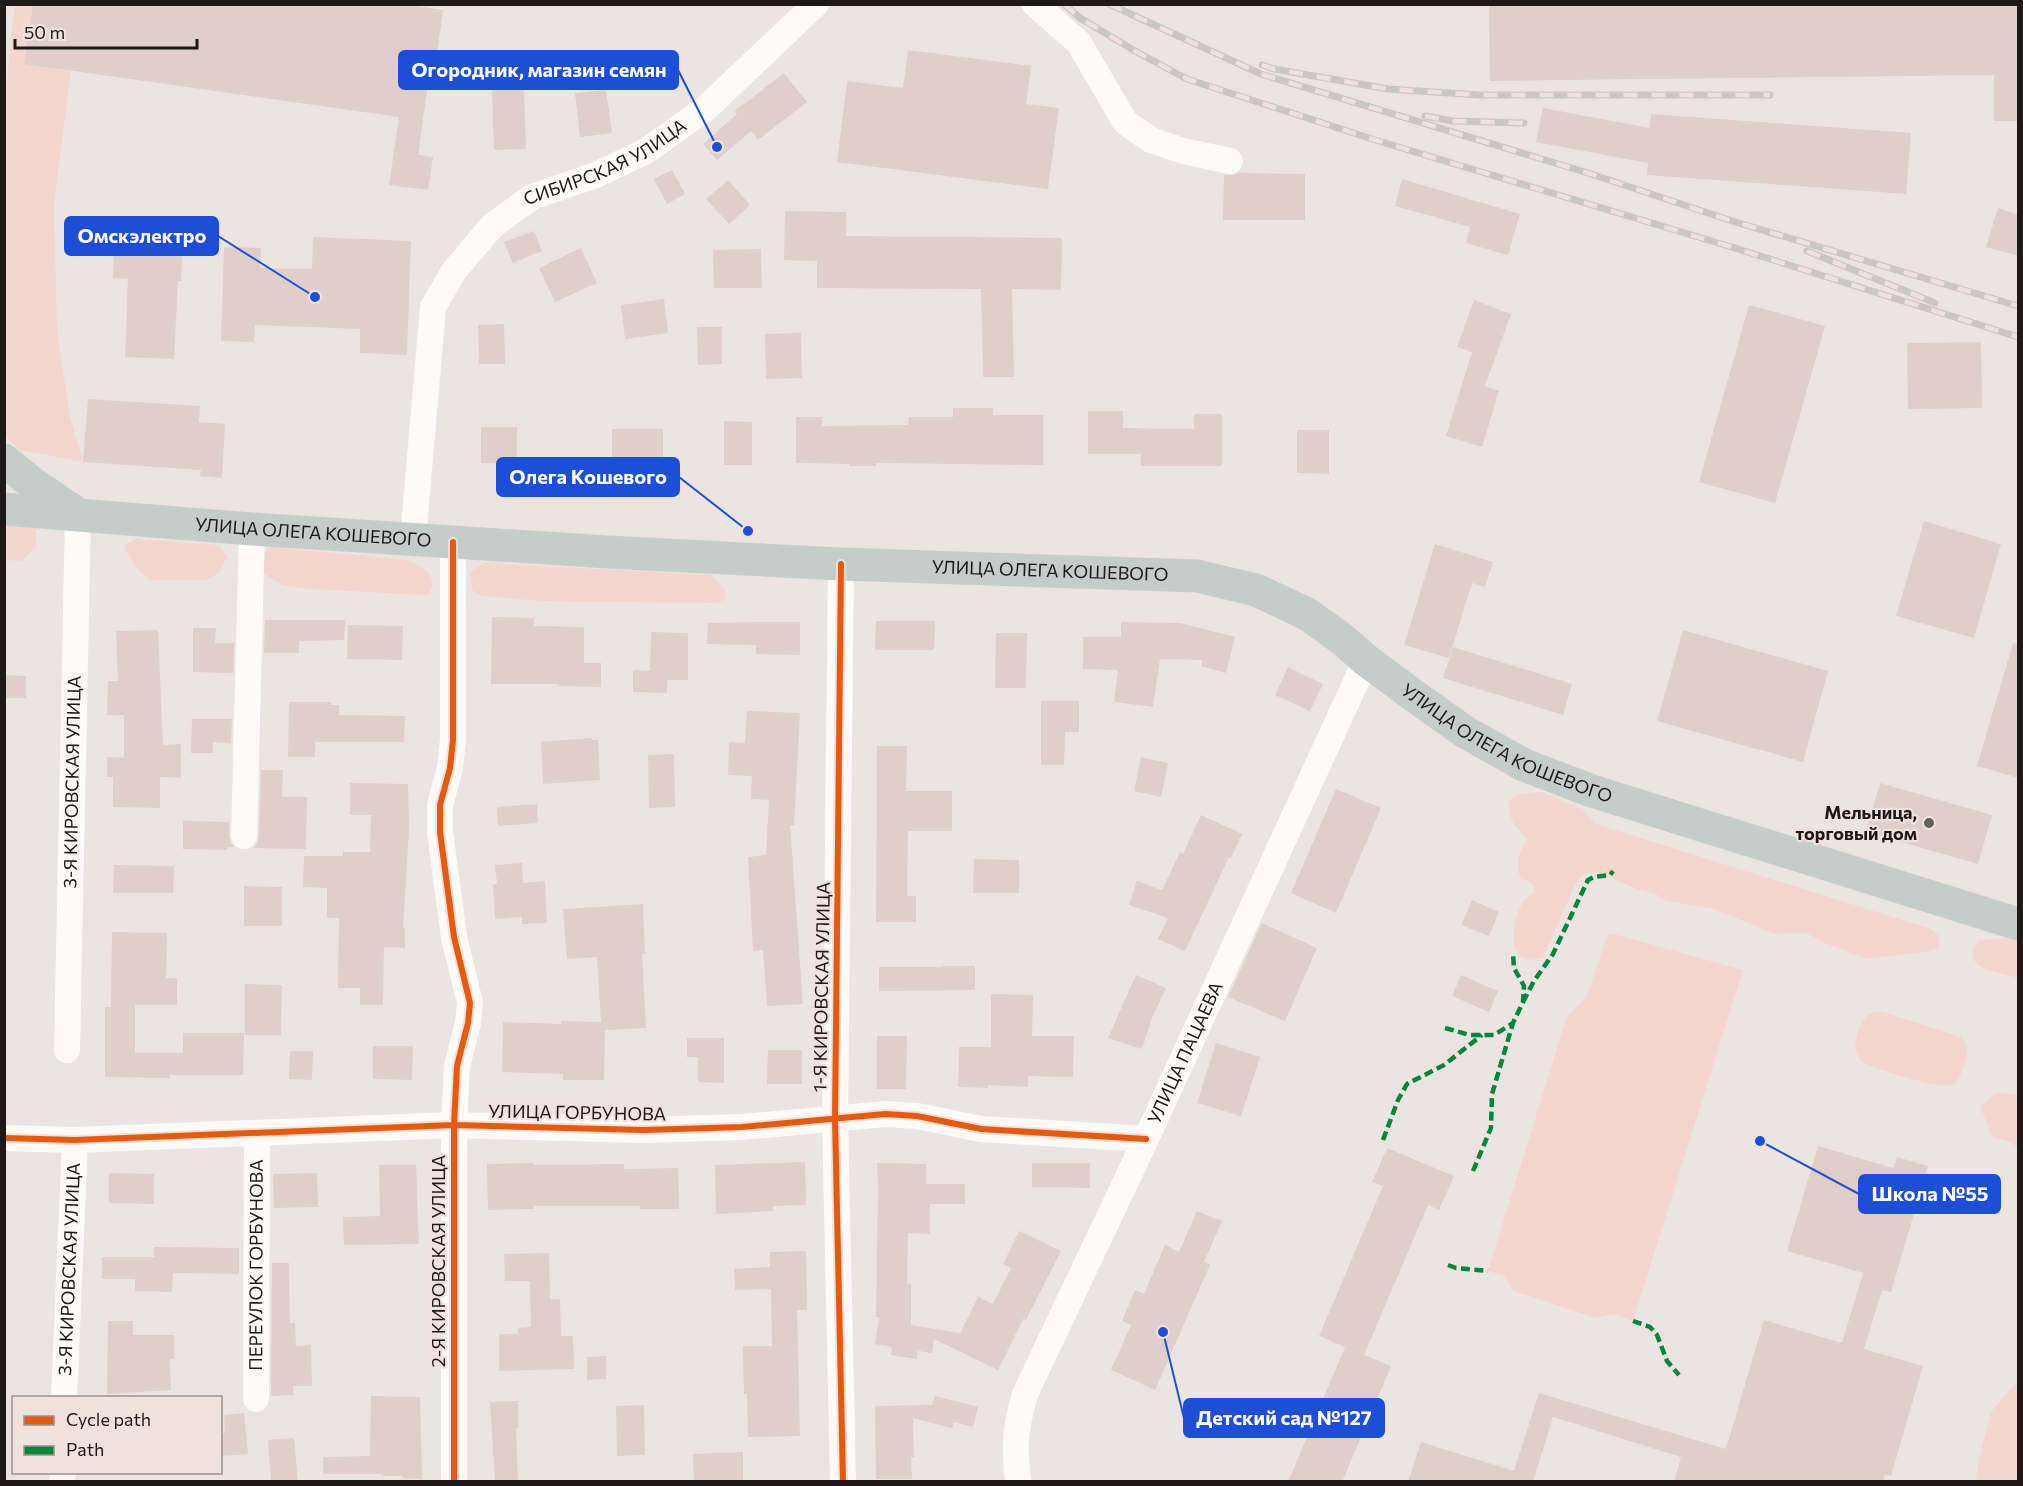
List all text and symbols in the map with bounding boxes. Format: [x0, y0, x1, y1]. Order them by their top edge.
scale bar [15, 12, 196, 50]
text: 50 m [24, 21, 65, 43]
callout: Огородник, магазин семян [399, 51, 678, 89]
text: Огородник, магазин семян [411, 57, 667, 81]
street label: СИБИРСКАЯ УЛИЦА [519, 114, 690, 210]
callout: Омскэлектро [65, 217, 218, 255]
text: Омскэлектро [77, 223, 207, 247]
callout: Олега Кошевого [497, 458, 679, 496]
text: Олега Кошевого [509, 464, 667, 488]
street label: УЛИЦА ОЛЕГА КОШЕВОГО [194, 512, 432, 551]
street label: УЛИЦА ОЛЕГА КОШЕВОГО [931, 555, 1169, 585]
street label: 3-Я КИРОВСКАЯ УЛИЦА [58, 675, 85, 889]
street label: УЛИЦА ОЛЕГА КОШЕВОГО [1397, 678, 1615, 807]
place label: Мельница, торговый дом [1796, 801, 1917, 844]
marker: Мельница, торговый дом [1922, 816, 1936, 830]
street label: 1-Я КИРОВСКАЯ УЛИЦА [808, 882, 834, 1092]
street label: УЛИЦА ПАЦАЕВА [1142, 978, 1227, 1127]
street label: УЛИЦА ГОРБУНОВА [488, 1099, 666, 1125]
street label: 2-Я КИРОВСКАЯ УЛИЦА [427, 1155, 449, 1367]
street label: ПЕРЕУЛОК ГОРБУНОВА [244, 1159, 267, 1371]
street label: 3-Я КИРОВСКАЯ УЛИЦА [53, 1162, 84, 1376]
callout: Школа №55 [1859, 1175, 2000, 1213]
text: Школа №55 [1871, 1181, 1989, 1205]
legend [12, 1396, 222, 1474]
callout: Детский сад №127 [1184, 1399, 1384, 1437]
text: Детский сад №127 [1196, 1405, 1372, 1429]
text: Cycle path [66, 1408, 151, 1430]
text: Path [66, 1438, 104, 1460]

